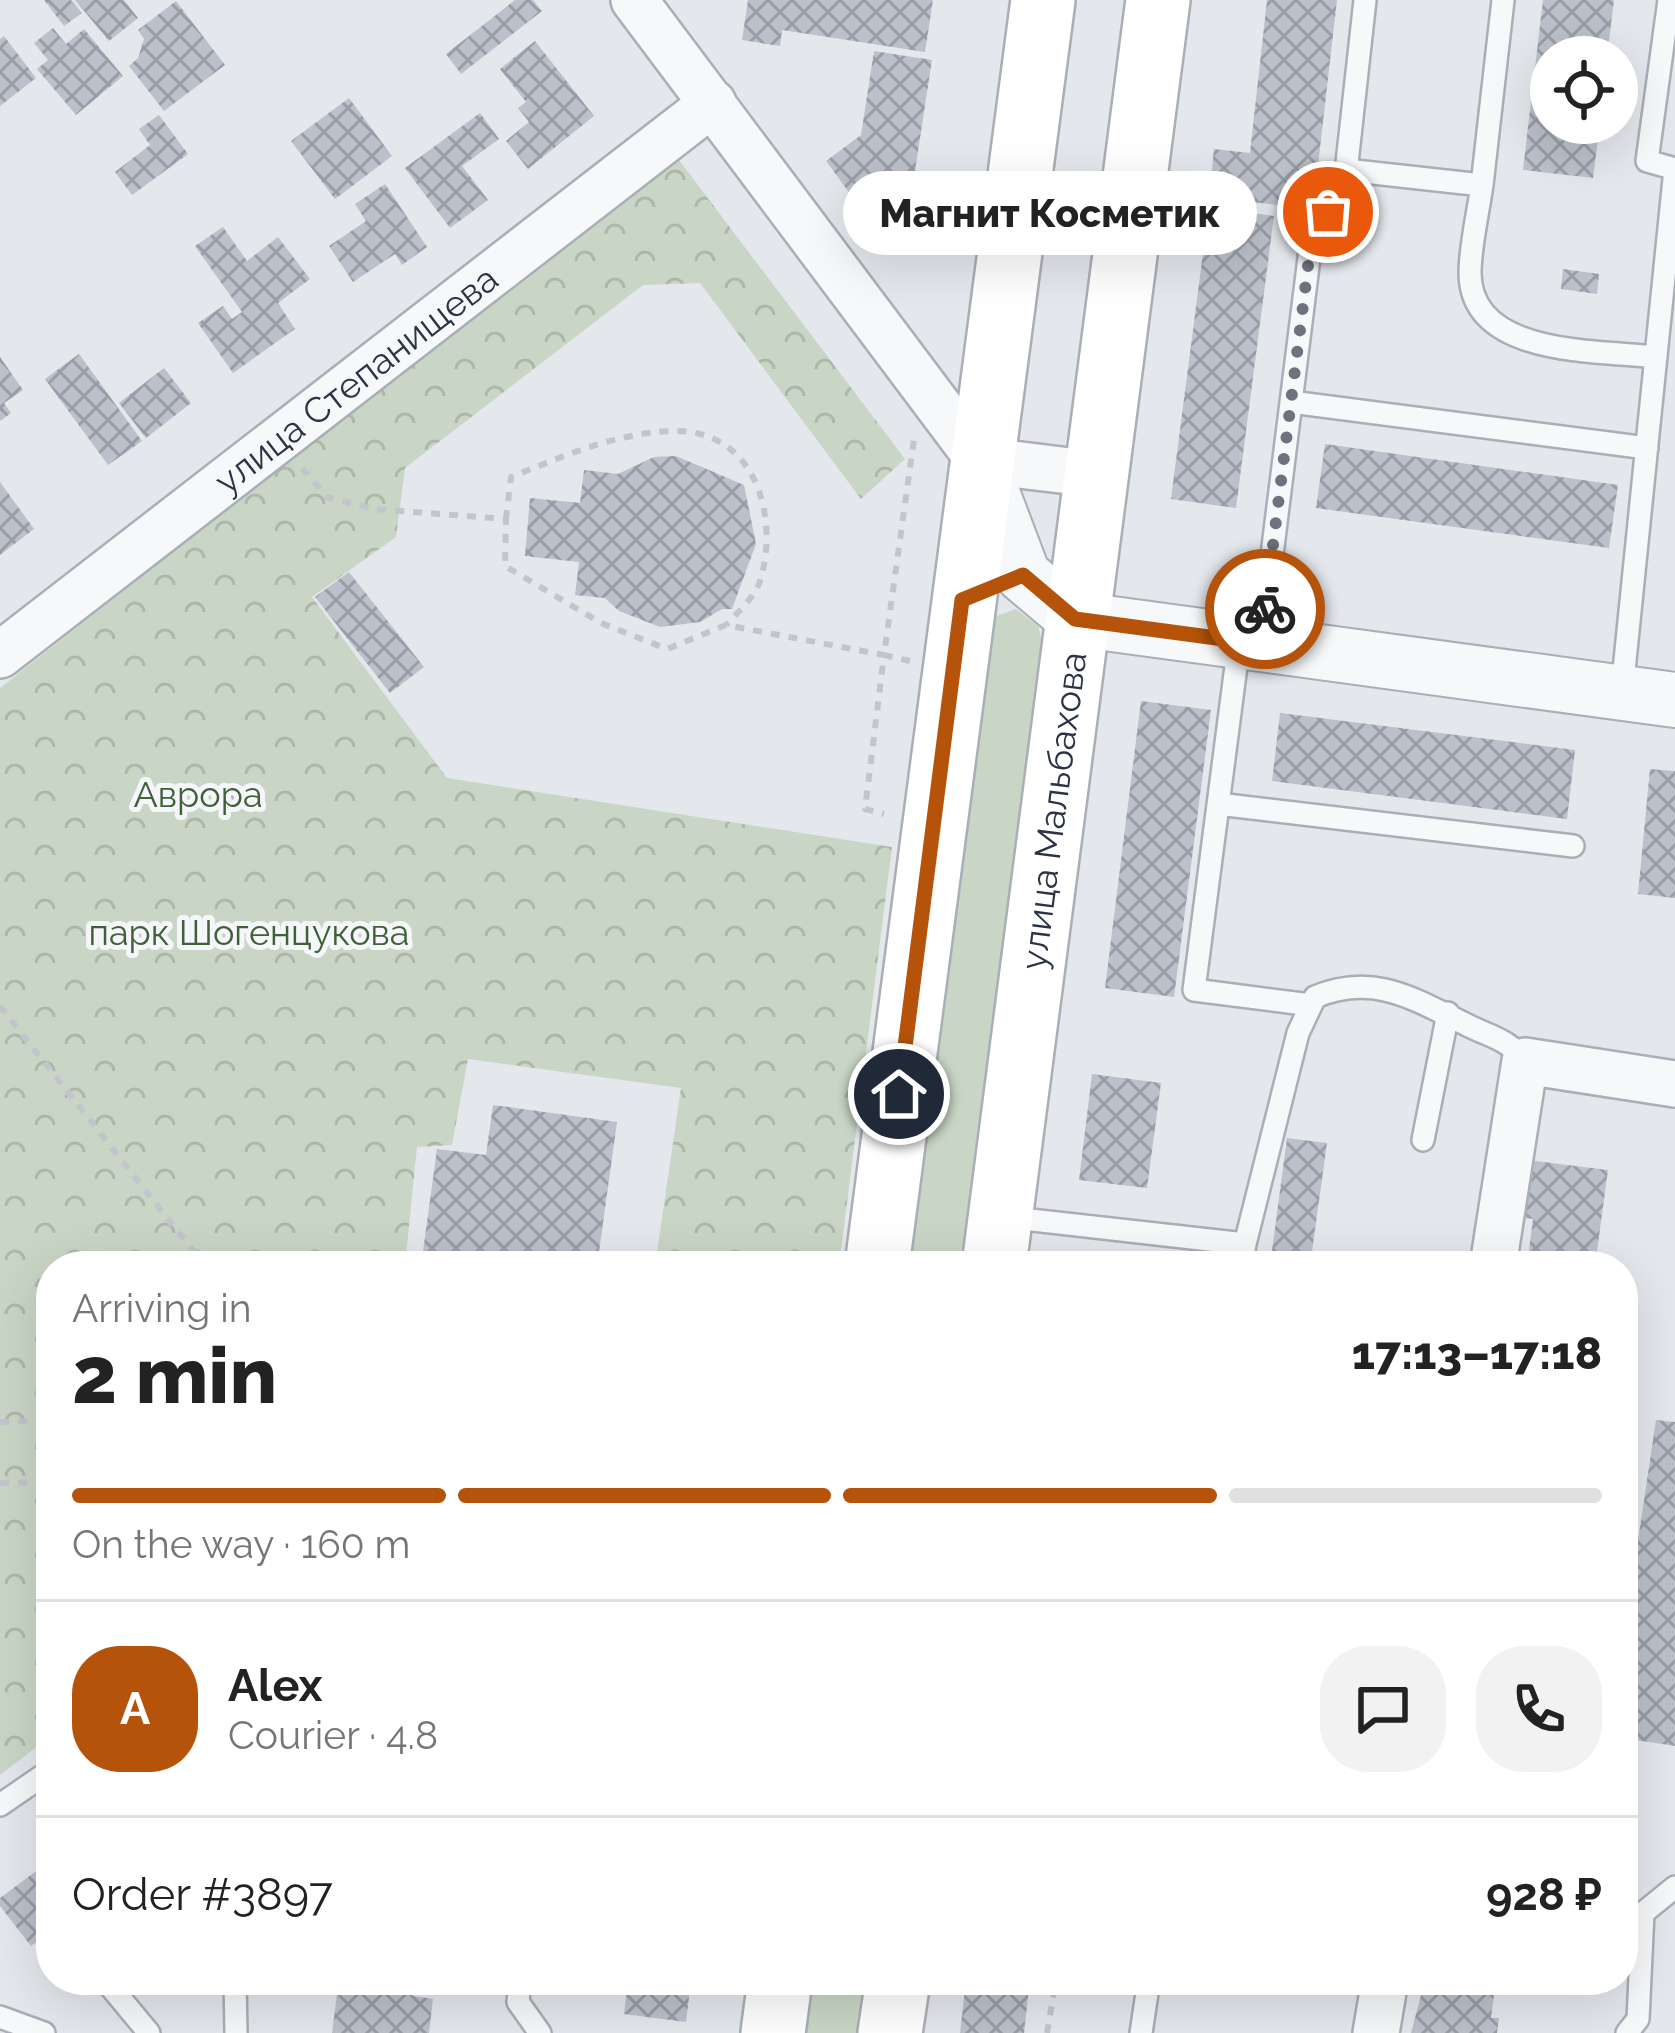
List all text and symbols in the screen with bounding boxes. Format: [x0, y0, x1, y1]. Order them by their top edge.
map controls [1530, 36, 1638, 144]
button: locate [1530, 36, 1638, 144]
pin [1277, 161, 1379, 263]
callout: Магнит Косметик [842, 170, 1256, 254]
icon: bag [1295, 179, 1361, 245]
text: Магнит Косметик [879, 190, 1221, 236]
street label: улица Степанищева [206, 257, 506, 502]
courier [1205, 549, 1325, 669]
icon: bike [1232, 576, 1298, 642]
street label: улица Мальбахова [1012, 649, 1094, 972]
park label: Аврора [133, 773, 263, 815]
park label: парк Шогенцукова [89, 911, 409, 953]
pin [848, 1043, 950, 1145]
icon: home [866, 1061, 932, 1127]
text: Arriving in [72, 1285, 252, 1331]
text: 17:13–17:18 [1352, 1327, 1602, 1380]
text: 2 min [72, 1330, 277, 1421]
text: On the way · 160 m [72, 1521, 410, 1567]
button: chat [1320, 1646, 1446, 1772]
button: phone [1476, 1646, 1602, 1772]
text: Alex [228, 1659, 322, 1712]
text: A [120, 1682, 150, 1735]
text: Courier · 4.8 [228, 1712, 438, 1758]
text: Order #3897 [72, 1868, 333, 1921]
text: 928 ₽ [1486, 1868, 1602, 1921]

